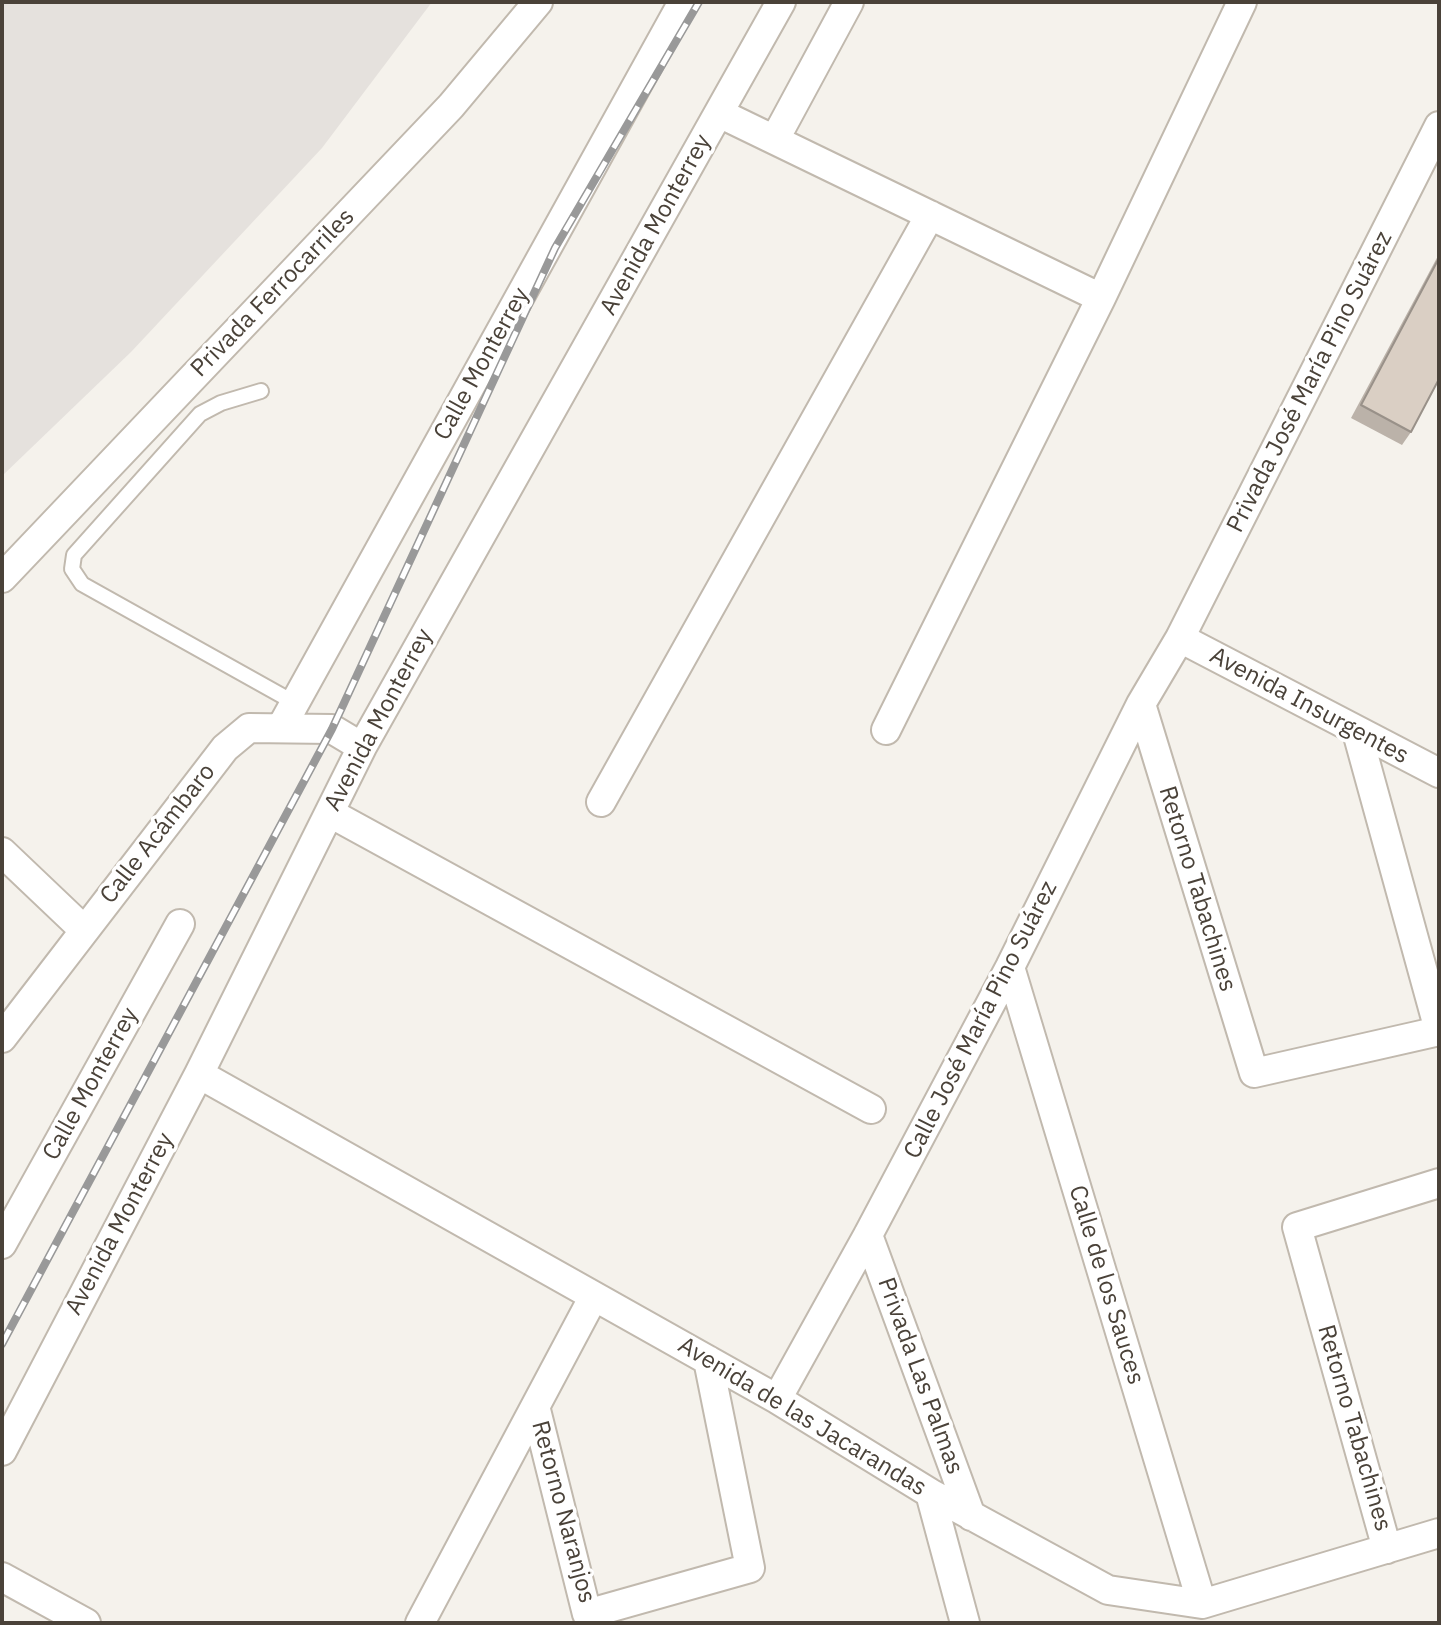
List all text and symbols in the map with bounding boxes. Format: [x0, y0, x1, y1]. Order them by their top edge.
street label: Avenida Monterrey [594, 130, 718, 320]
street label: Privada Ferrocarriles [185, 203, 361, 383]
street label: Privada José María Pino Suárez [1221, 227, 1399, 537]
street label: Calle Monterrey [428, 283, 536, 445]
street label: Avenida Monterrey [319, 624, 439, 816]
street label: Avenida Insurgentes [1205, 641, 1413, 771]
street label: Calle Acámbaro [94, 758, 222, 910]
street label: Retorno Tabachines [1152, 783, 1242, 995]
street label: Calle José María Pino Suárez [898, 876, 1064, 1164]
street label: Calle Monterrey [37, 1003, 145, 1165]
street label: Avenida Monterrey [60, 1128, 180, 1320]
street label: Calle de los Sauces [1062, 1182, 1150, 1388]
street label: Privada Las Palmas [871, 1274, 969, 1478]
street label: Retorno Tabachines [1311, 1322, 1397, 1534]
street label: Avenida de las Jacarandas [673, 1331, 931, 1503]
street label: Retorno Naranjos [525, 1418, 601, 1606]

